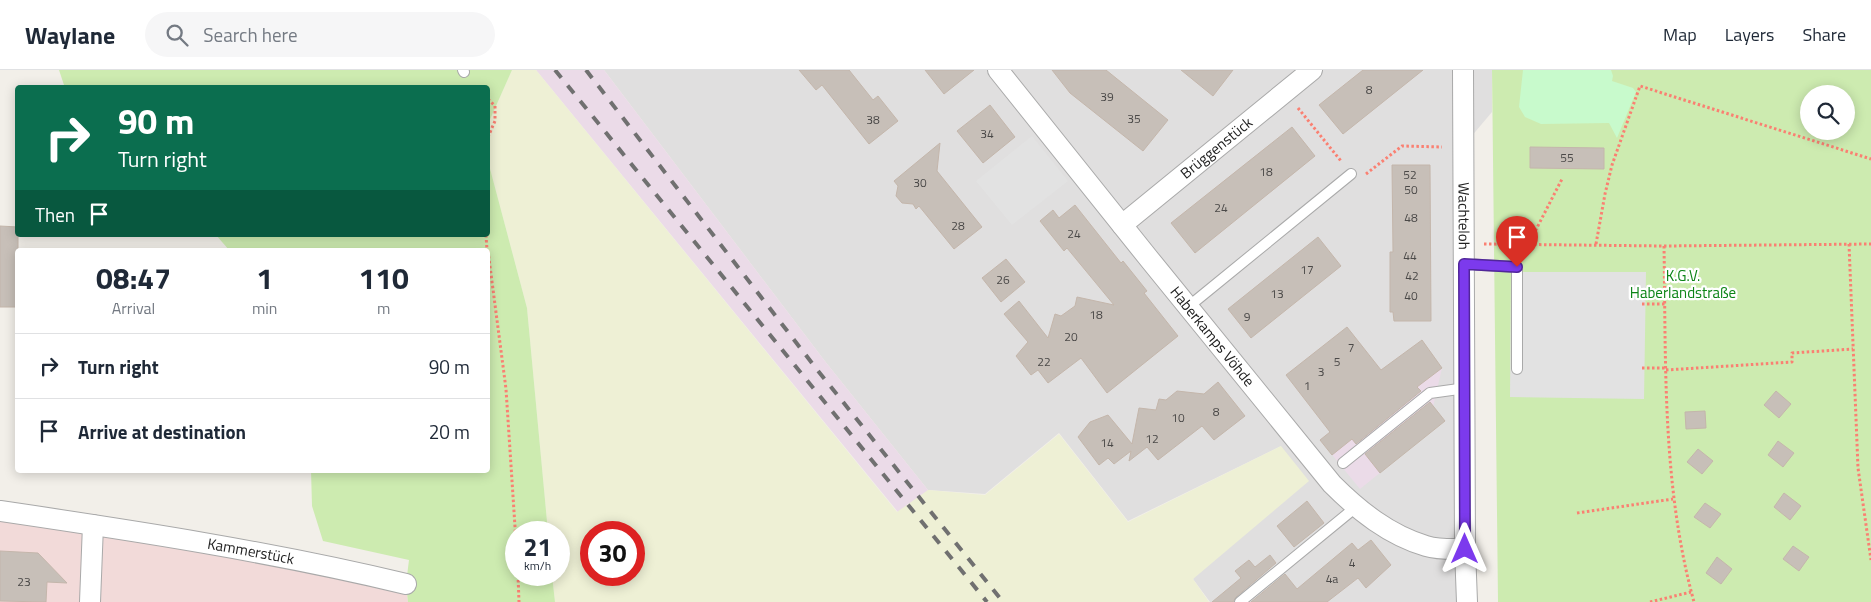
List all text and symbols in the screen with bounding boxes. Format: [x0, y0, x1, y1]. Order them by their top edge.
search box [145, 12, 495, 57]
text: Waylane [25, 17, 115, 53]
text: Search here [203, 20, 298, 49]
icon: search [163, 21, 191, 49]
text: Map [1663, 21, 1697, 48]
text: Layers [1725, 21, 1774, 48]
text: Share [1802, 21, 1846, 48]
house number: 8 [1366, 80, 1373, 99]
map controls [1800, 85, 1855, 140]
button: search [1800, 85, 1855, 140]
house number: 39 [1100, 87, 1114, 106]
text: 90 m [118, 94, 194, 148]
icon: right [35, 105, 100, 170]
house number: 35 [1127, 109, 1141, 128]
house number: 38 [866, 110, 880, 129]
street label: Brüggenstück [1175, 111, 1257, 184]
house number: 34 [980, 124, 994, 143]
text: Turn right [118, 142, 207, 176]
house number: 55 [1560, 148, 1574, 167]
house number: 18 [1259, 162, 1273, 181]
house number: 52 [1403, 165, 1417, 184]
house number: 30 [913, 173, 927, 192]
house number: 50 [1404, 180, 1418, 199]
street label: Wachteloh [1452, 182, 1476, 250]
house number: 24 [1214, 198, 1228, 217]
text: Then [35, 200, 75, 229]
icon: arrive [85, 200, 113, 228]
house number: 48 [1404, 208, 1418, 227]
house number: 28 [951, 216, 965, 235]
pin [1496, 216, 1538, 267]
icon: arrive [1503, 223, 1531, 251]
house number: 24 [1067, 224, 1081, 243]
house number: 44 [1403, 246, 1417, 265]
text: 08:47 [96, 255, 171, 301]
text: 1 [256, 255, 273, 301]
text: 110 [359, 255, 409, 301]
house number: 17 [1300, 260, 1314, 279]
park label: K.G.V. Haberlandstraße [1630, 264, 1736, 304]
house number: 42 [1405, 266, 1419, 285]
house number: 26 [996, 270, 1010, 289]
street label: Haberkamps Vöhde [1165, 281, 1260, 391]
house number: 13 [1270, 284, 1284, 303]
house number: 40 [1404, 286, 1418, 305]
text: Arrival [112, 296, 155, 320]
text: min [252, 296, 277, 320]
text: m [377, 296, 390, 320]
house number: 18 [1089, 305, 1103, 324]
house number: 9 [1244, 307, 1251, 326]
house number: 20 [1064, 327, 1078, 346]
house number: 7 [1348, 338, 1354, 357]
icon: right [35, 352, 63, 380]
text: Turn right [78, 352, 159, 381]
text: 90 m [429, 352, 470, 381]
house number: 22 [1037, 352, 1051, 371]
house number: 5 [1334, 352, 1341, 371]
house number: 3 [1318, 362, 1324, 381]
house number: 1 [1304, 376, 1310, 395]
house number: 8 [1213, 402, 1220, 421]
house number: 10 [1171, 408, 1185, 427]
icon: arrive [35, 417, 63, 445]
text: Arrive at destination [78, 417, 246, 446]
text: 20 m [429, 417, 470, 446]
house number: 12 [1145, 429, 1159, 448]
house number: 14 [1100, 433, 1114, 452]
speed limit sign: 30 [580, 521, 645, 586]
position arrow [1438, 522, 1490, 574]
text: 21 [523, 528, 552, 566]
street label: Kammerstück [206, 532, 296, 570]
house number: 4 [1349, 553, 1356, 572]
text: km/h [524, 556, 551, 575]
house number: 4a [1326, 569, 1338, 588]
house number: 23 [17, 572, 31, 591]

